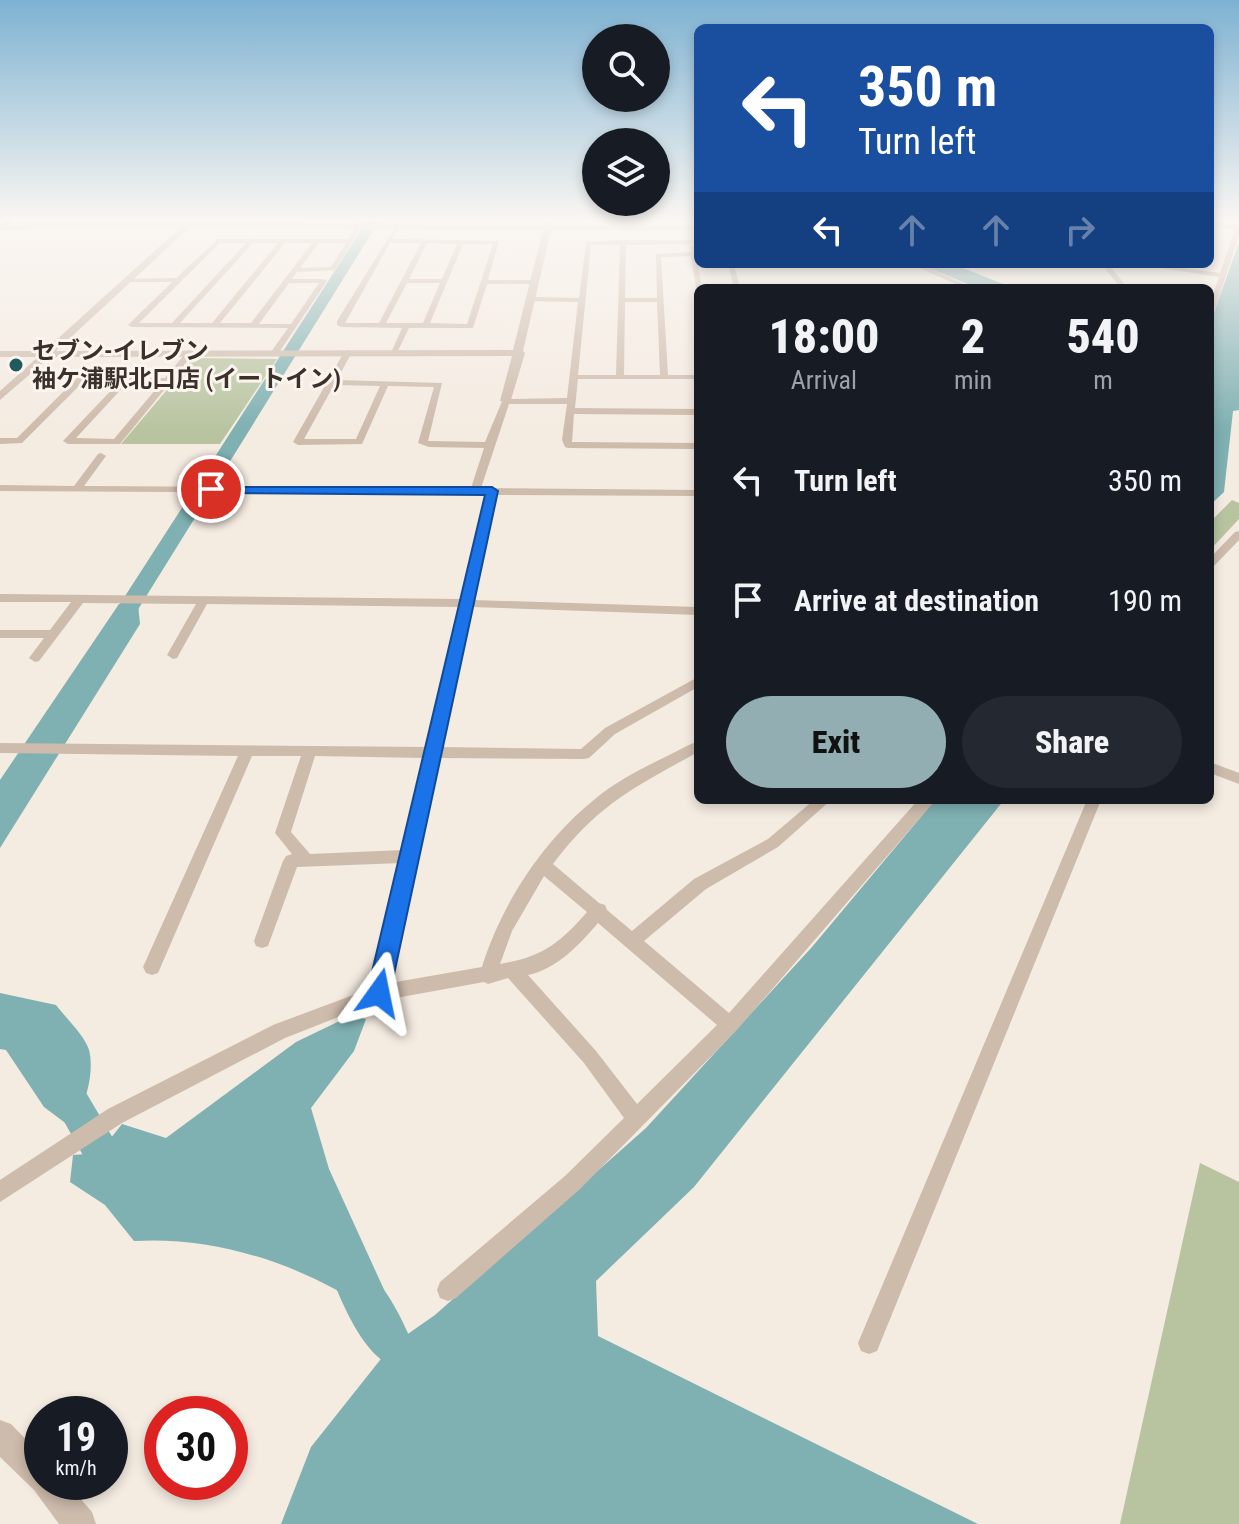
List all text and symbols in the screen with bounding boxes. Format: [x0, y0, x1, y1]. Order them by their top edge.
map controls [582, 24, 670, 216]
button: search [582, 24, 670, 112]
text: 350 m [858, 54, 997, 120]
icon: left [726, 56, 830, 160]
text: Turn left [858, 121, 976, 163]
button: layers [582, 128, 670, 216]
icon: left [806, 208, 850, 252]
icon: ahead [890, 208, 934, 252]
icon: ahead [974, 208, 1018, 252]
icon: right [1058, 208, 1102, 252]
text: 18:00 [768, 308, 880, 365]
text: 2 [961, 308, 985, 365]
text: 540 [1066, 308, 1140, 365]
place label: セブン-イレブン 袖ケ浦駅北口店 (イートイン) [32, 337, 341, 393]
marker: セブン-イレブン 袖ケ浦駅北口店 (イートイン) [7, 356, 25, 374]
text: Arrival [791, 365, 857, 395]
text: min [954, 365, 992, 395]
text: m [1093, 365, 1113, 395]
pin [177, 455, 245, 523]
icon: left [726, 458, 770, 502]
text: Turn left [794, 463, 897, 498]
text: 350 m [1108, 463, 1182, 498]
icon: arrive [189, 467, 233, 511]
icon: arrive [726, 578, 770, 622]
text: Arrive at destination [794, 583, 1039, 618]
text: 190 m [1108, 583, 1182, 618]
button: Exit [726, 696, 946, 788]
button: Share [962, 696, 1182, 788]
position arrow [337, 951, 421, 1035]
speed limit sign: 30 [144, 1396, 248, 1500]
text: 19 [56, 1414, 96, 1461]
text: km/h [55, 1456, 97, 1480]

